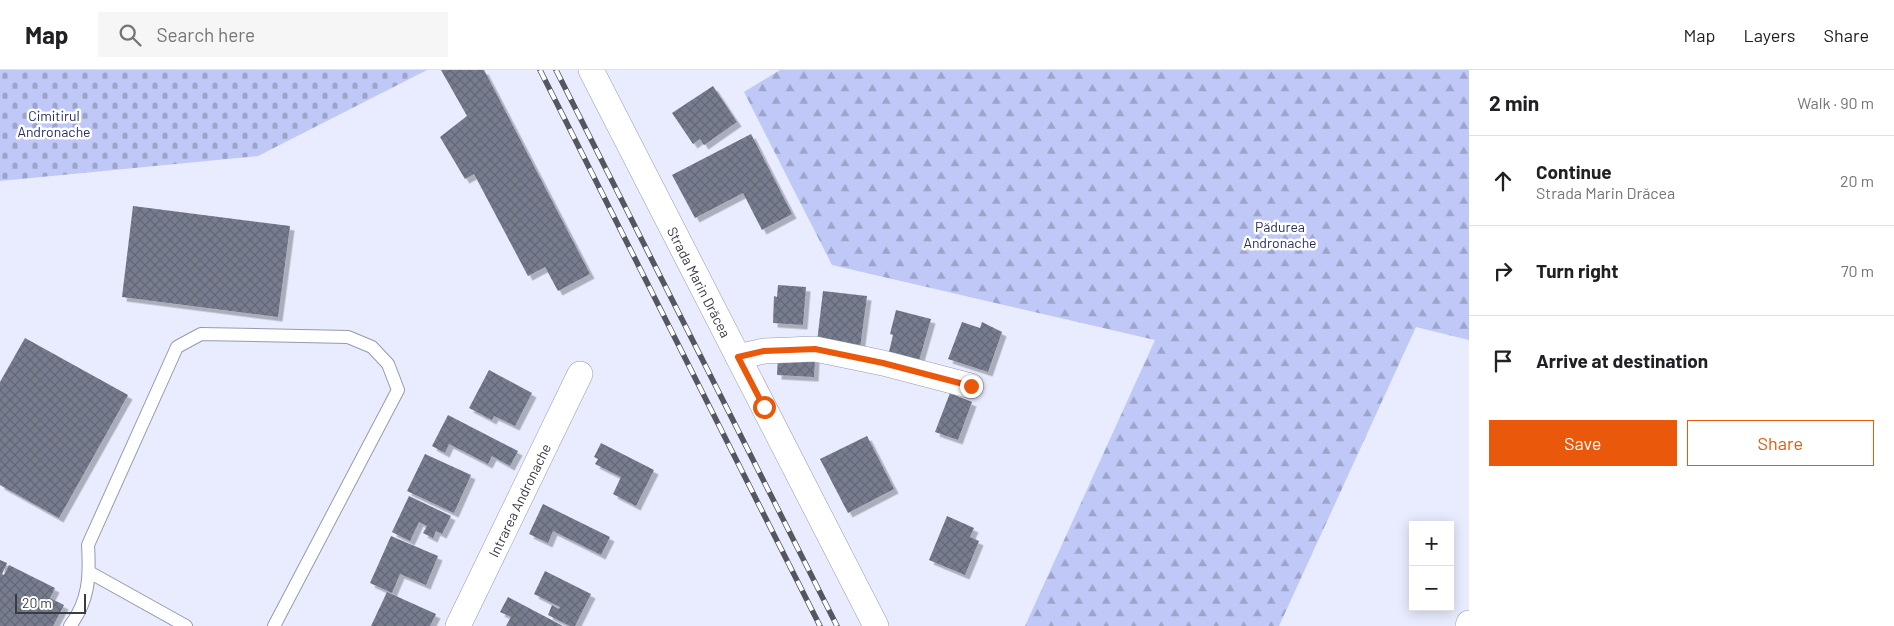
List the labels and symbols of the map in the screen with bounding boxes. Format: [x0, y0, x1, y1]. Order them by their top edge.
park label: Cimitirul Andronache [17, 107, 91, 140]
park label: Pădurea Andronache [1243, 218, 1317, 251]
street label: Strada Marin Drăcea [664, 224, 735, 340]
route end [960, 375, 983, 398]
route start [753, 396, 776, 419]
street label: Intrarea Andronache [484, 440, 554, 560]
scale bar [15, 591, 86, 614]

